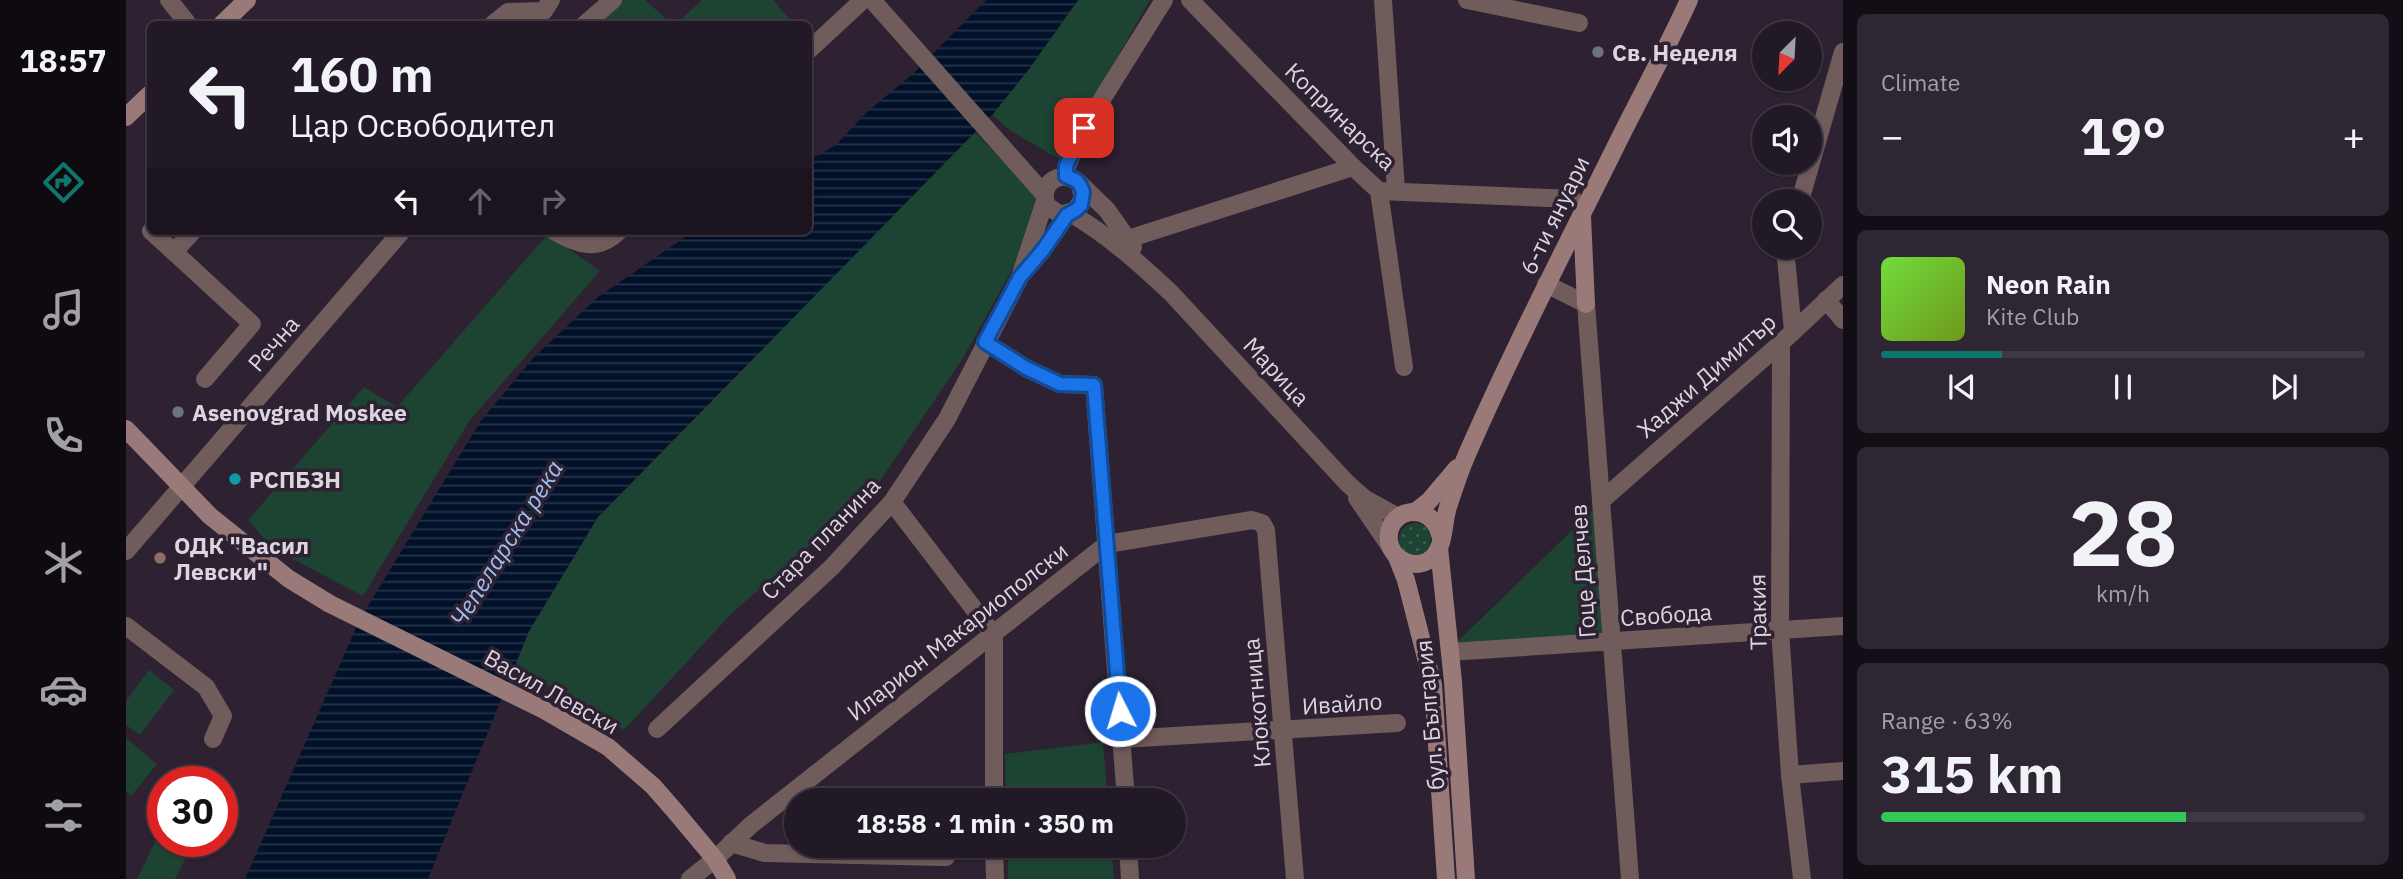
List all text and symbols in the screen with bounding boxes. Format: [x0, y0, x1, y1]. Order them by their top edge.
north arrow [1752, 21, 1822, 91]
map controls [1752, 21, 1822, 259]
place label: Св. Неделя [1612, 37, 1738, 67]
text: 18:57 [19, 39, 107, 81]
text: 160 m [290, 42, 434, 105]
marker: Св. Неделя [1590, 44, 1606, 60]
icon: left [175, 49, 266, 140]
street label: Копринарска [1279, 56, 1403, 176]
text: Climate [1881, 67, 1960, 97]
pin [1054, 98, 1114, 158]
text: 19° [2080, 102, 2166, 169]
text: Цар Освободител [290, 104, 555, 146]
button: sound [1752, 105, 1822, 175]
icon: arrive [1065, 109, 1103, 147]
text: − [1881, 111, 1904, 160]
text: + [2342, 111, 2365, 160]
street label: 6-ти януари [1512, 151, 1596, 279]
icon: directions [39, 158, 88, 207]
icon: left [388, 182, 426, 220]
icon: ahead [461, 182, 499, 220]
icon: right [534, 182, 572, 220]
button: search [1752, 189, 1822, 259]
text: Neon Rain [1986, 267, 2111, 301]
icon: music [39, 285, 88, 334]
text: Kite Club [1986, 301, 2079, 331]
street label: Хаджи Димитър [1630, 306, 1782, 444]
street label: Речна [241, 309, 305, 377]
street label: Марица [1237, 330, 1317, 412]
icon: previous [1943, 368, 1981, 406]
icon: pause [2104, 368, 2142, 406]
icon: next [2265, 368, 2303, 406]
place label: Asenovgrad Moskee [192, 397, 407, 427]
marker: Asenovgrad Moskee [170, 404, 186, 420]
icon: phone [39, 411, 88, 460]
water label: Чепеларска река [442, 454, 570, 632]
place label: РСПБЗН [249, 464, 341, 494]
street label: Стара планина [754, 470, 886, 606]
marker: РСПБЗН [227, 471, 243, 487]
text: 28 [2068, 473, 2178, 591]
street label: Гоце Делчев [1562, 503, 1602, 639]
place label: ОДК "Васил Левски" [174, 530, 309, 586]
street label: Иларион Макариополски [840, 535, 1074, 727]
icon: climate [39, 538, 88, 587]
marker: ОДК "Васил Левски" [152, 550, 168, 566]
street label: Тракия [1741, 574, 1773, 650]
text: km/h [2096, 578, 2150, 608]
street label: Свобода [1619, 596, 1713, 632]
street label: Клокотница [1235, 637, 1277, 769]
street label: бул. България [1407, 639, 1451, 791]
street label: Васил Левски [479, 642, 625, 740]
icon: car [39, 665, 88, 714]
position arrow [1083, 674, 1157, 748]
street label: Ивайло [1301, 685, 1383, 721]
text: Range · 63% [1881, 705, 2013, 735]
text: 315 km [1881, 740, 2063, 807]
speed limit sign: 30 [147, 766, 238, 857]
icon: filters [39, 791, 88, 840]
text: 18:58 · 1 min · 350 m [856, 806, 1114, 840]

